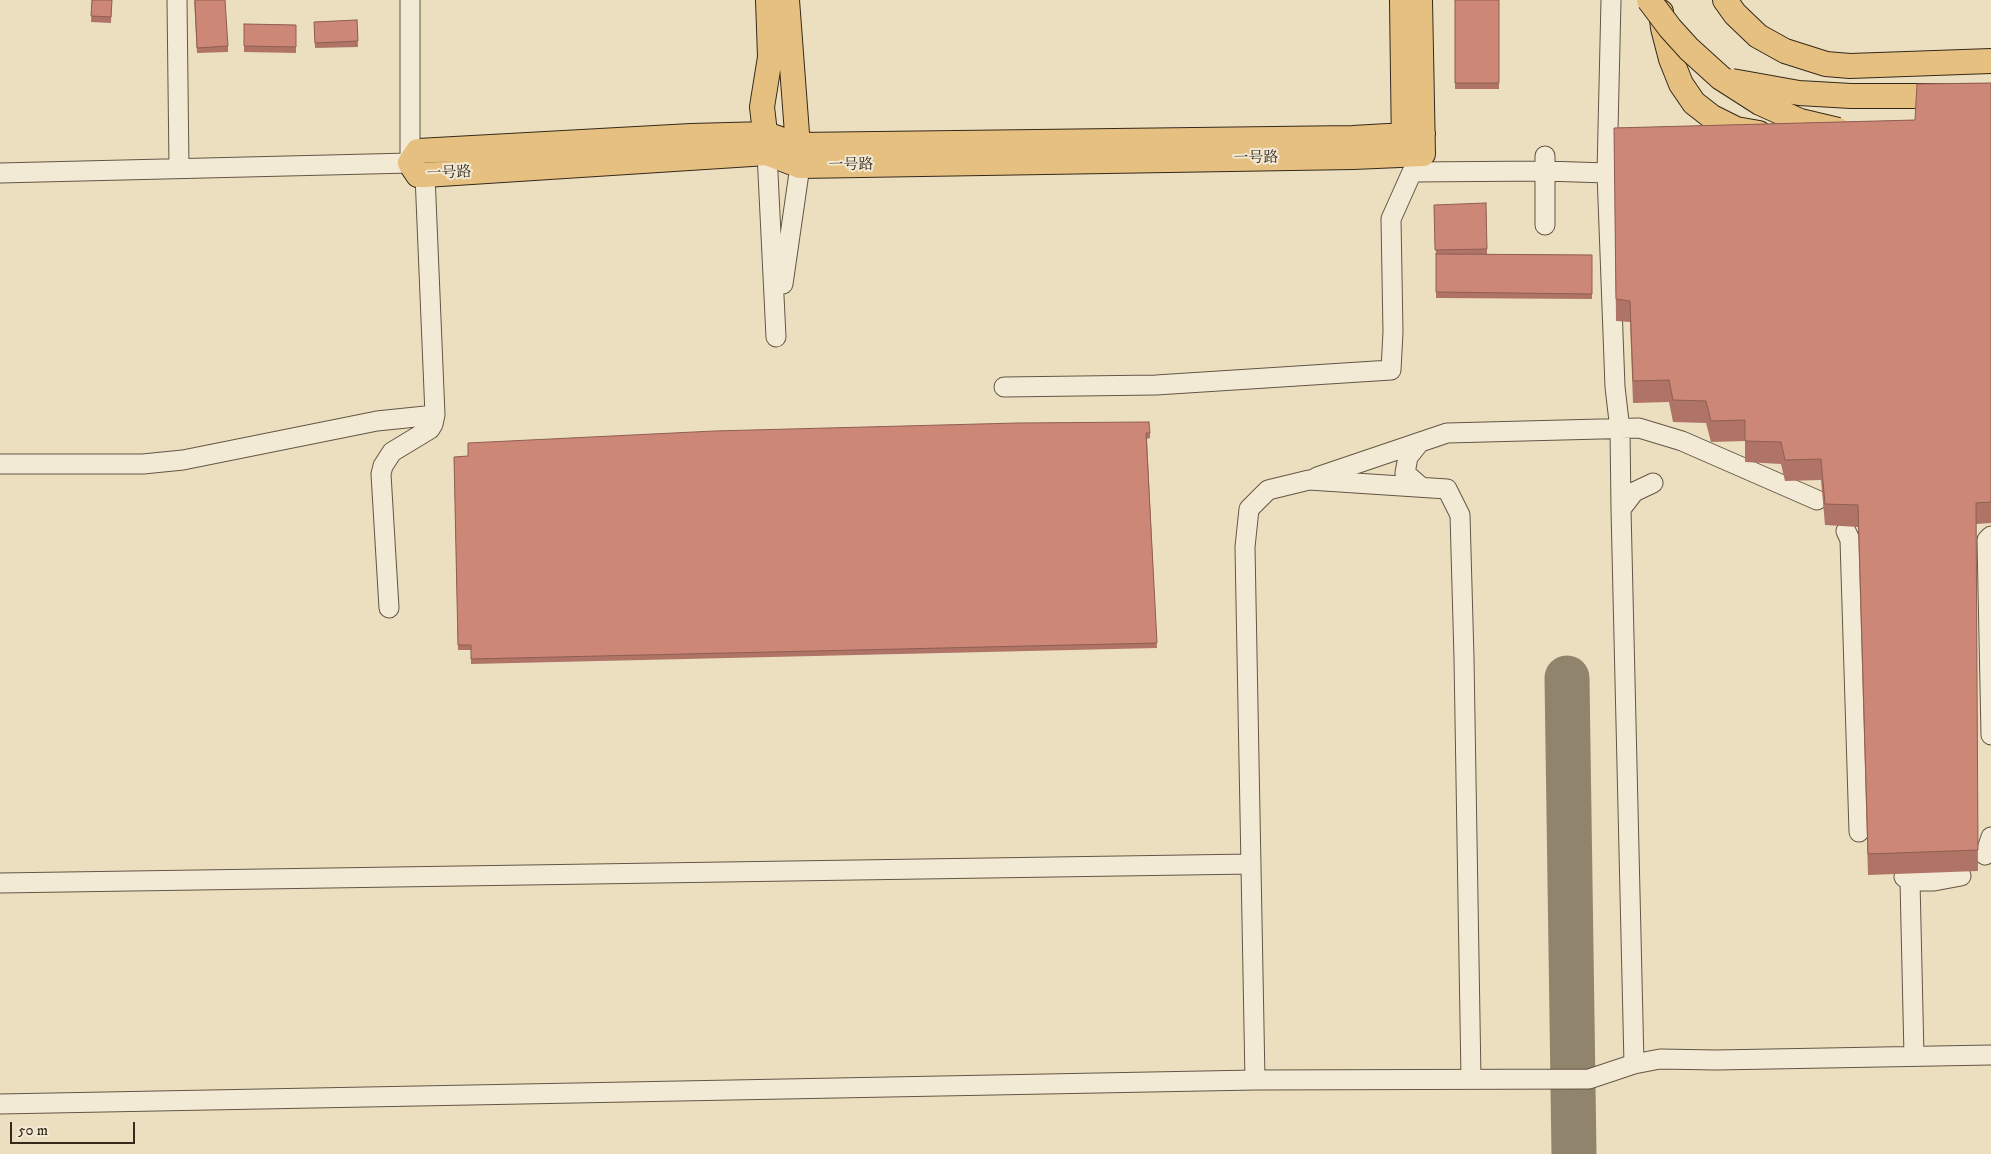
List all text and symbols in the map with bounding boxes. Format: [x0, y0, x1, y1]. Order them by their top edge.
street label: 一号路 [1233, 150, 1279, 168]
street label: 一号路 [828, 157, 874, 175]
street label: 一号路 [426, 164, 472, 184]
scale bar [12, 1112, 138, 1144]
text: 50 m [18, 1121, 48, 1140]

